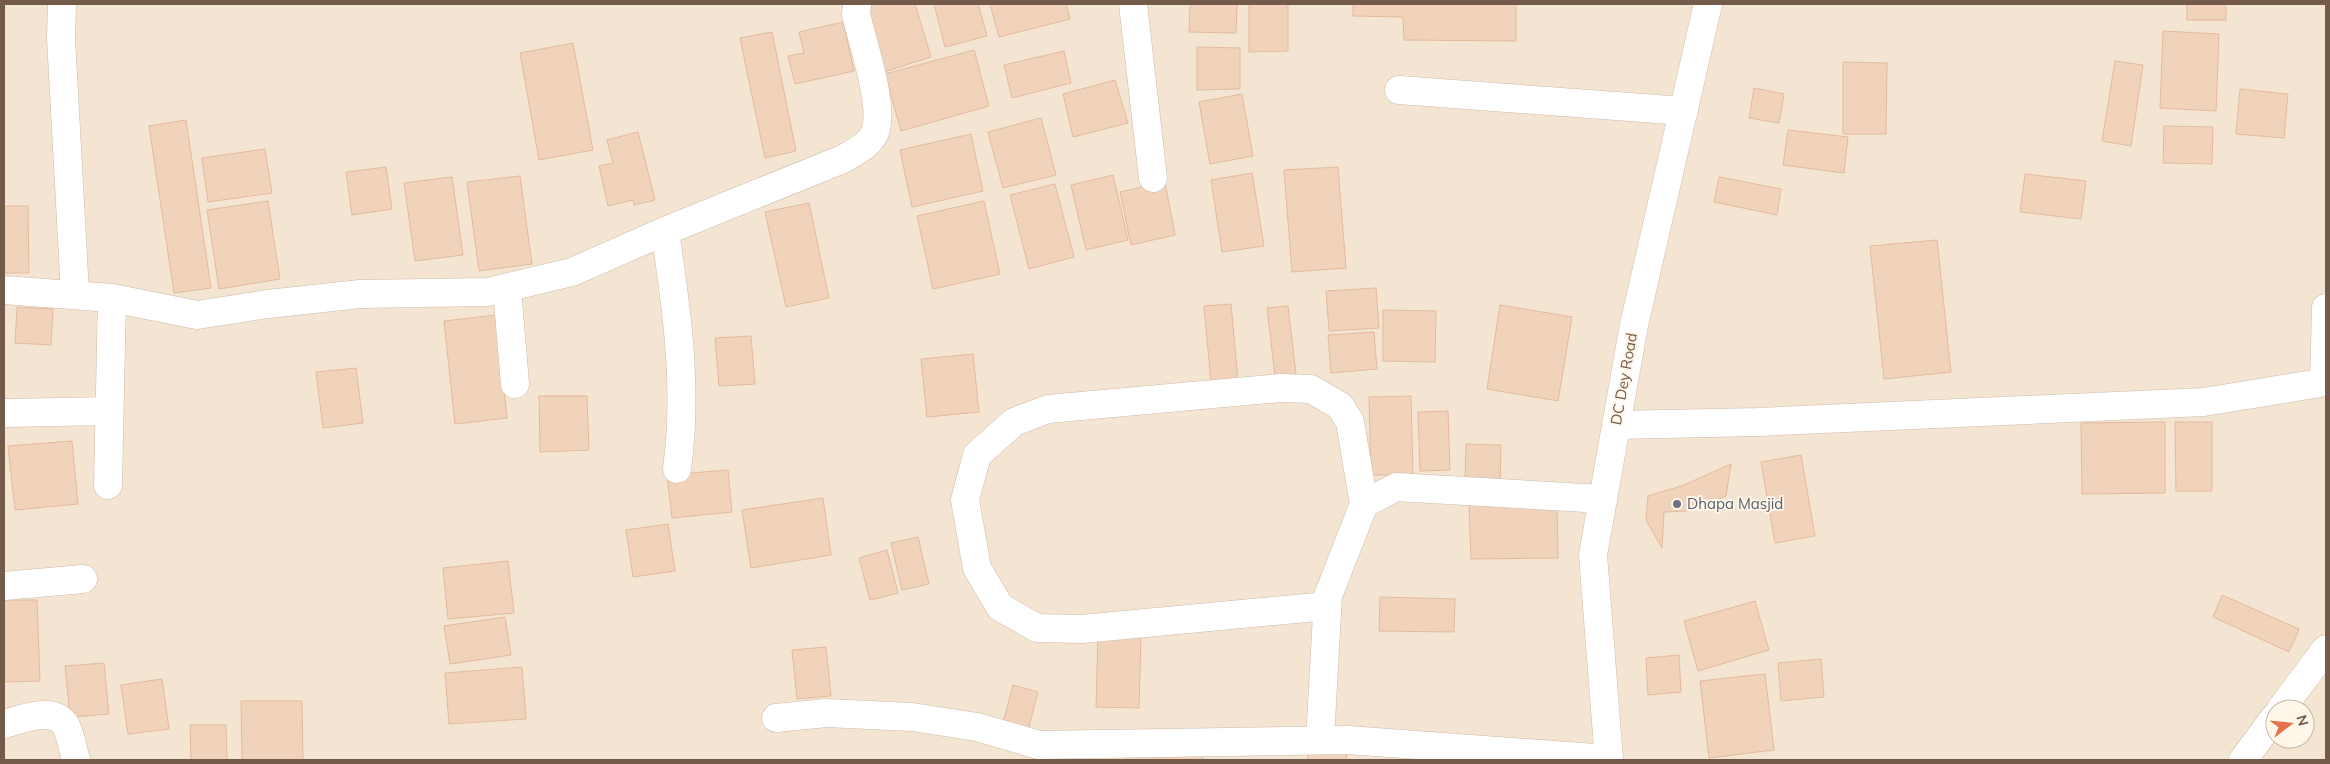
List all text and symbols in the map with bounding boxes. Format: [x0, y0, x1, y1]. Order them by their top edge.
street label: DC Dey Road [1606, 331, 1641, 427]
place label: Dhapa Masjid [1687, 494, 1783, 513]
marker: Dhapa Masjid [1671, 498, 1683, 510]
north arrow [2265, 699, 2315, 749]
text: N [2292, 713, 2313, 728]

